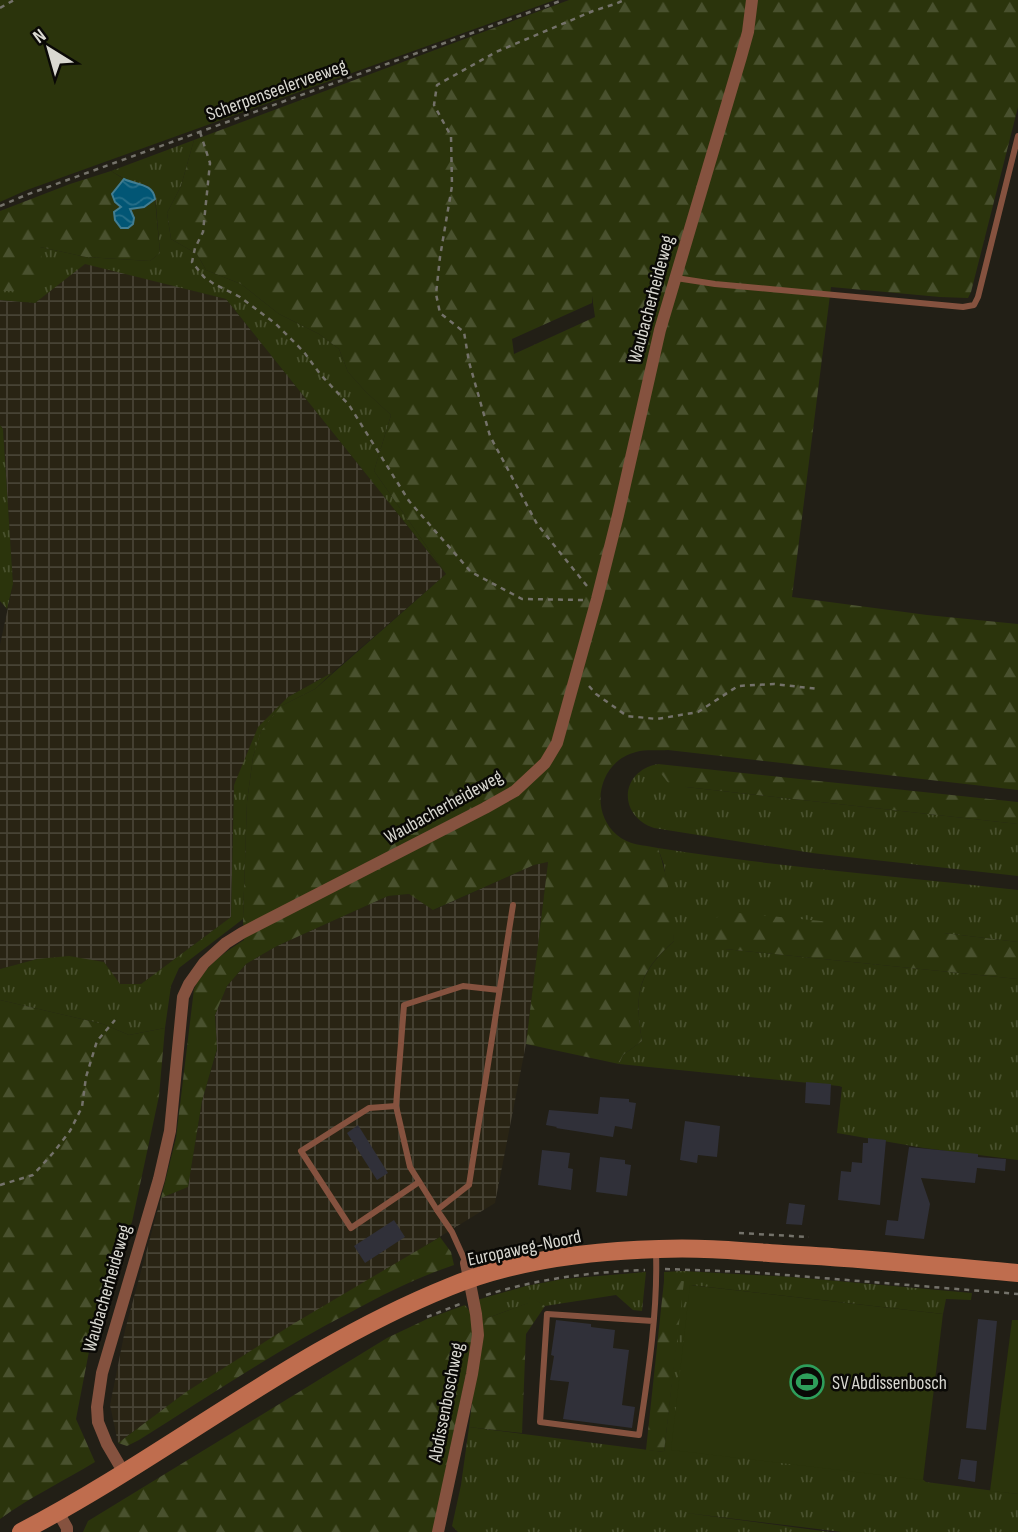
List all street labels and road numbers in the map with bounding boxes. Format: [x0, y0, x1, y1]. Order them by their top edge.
street label: Scherpenseelerveeweg [203, 54, 350, 126]
street label: Waubacherheideweg [623, 232, 680, 366]
street label: Waubacherheideweg [381, 765, 507, 849]
street label: Waubacherheideweg [78, 1222, 137, 1355]
street label: Europaweg-Noord [465, 1225, 583, 1272]
street label: Abdissenboschweg [423, 1340, 469, 1465]

